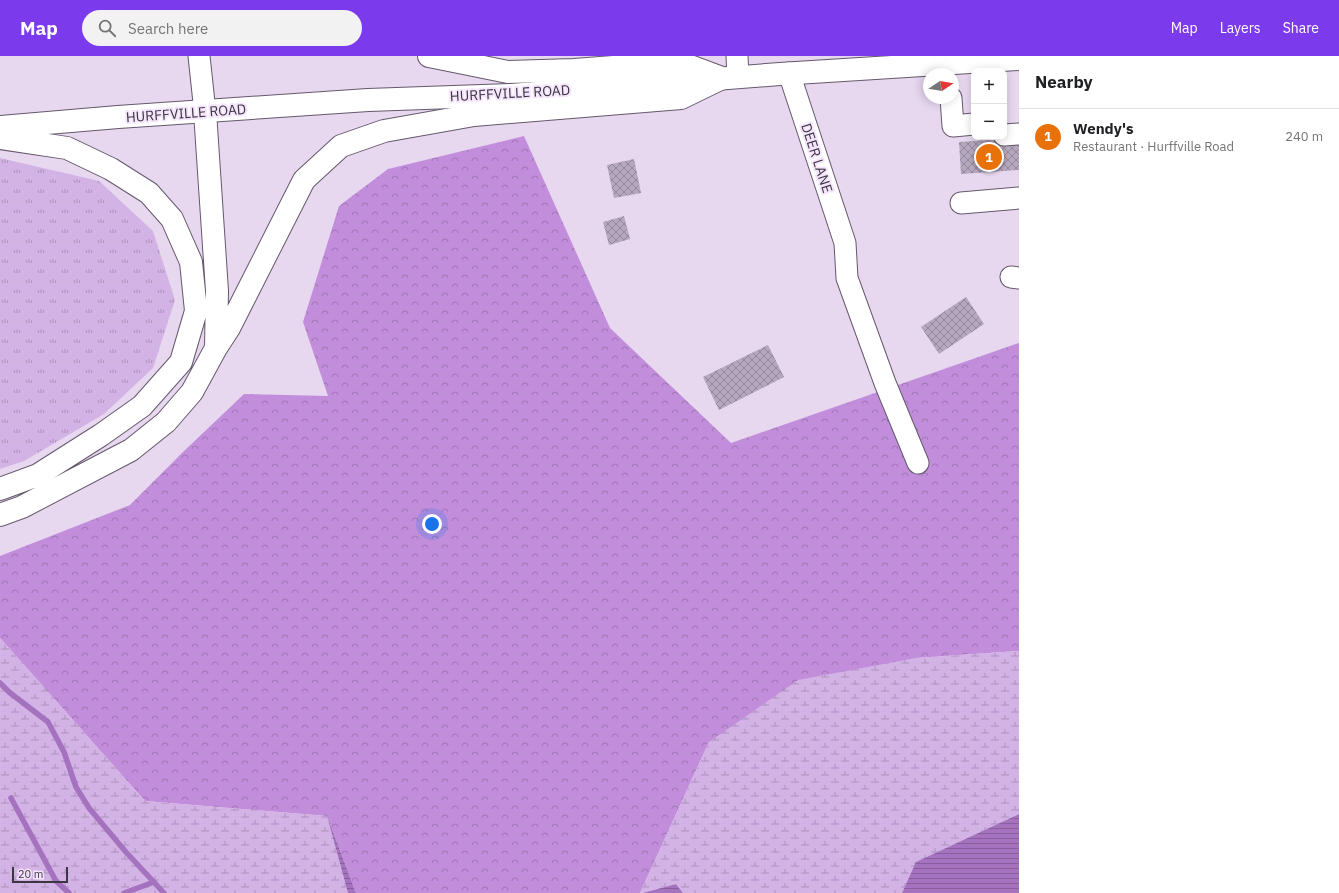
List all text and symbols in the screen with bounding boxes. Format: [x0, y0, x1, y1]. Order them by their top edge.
search box [82, 10, 362, 46]
text: Map [20, 16, 58, 40]
icon: search [96, 17, 118, 39]
text: Search here [128, 19, 208, 38]
text: Map [1171, 19, 1198, 37]
text: Layers [1220, 19, 1261, 37]
text: Share [1283, 19, 1319, 37]
north arrow [923, 68, 959, 104]
map controls [971, 68, 1007, 140]
button: + [971, 68, 1007, 104]
text: Nearby [1035, 71, 1093, 93]
street label: HURFFVILLE ROAD [449, 81, 571, 105]
street label: HURFFVILLE ROAD [125, 100, 247, 126]
button: − [971, 104, 1007, 140]
text: Wendy's [1073, 119, 1134, 138]
street label: DEER LANE [797, 121, 837, 195]
text: 1 [1044, 128, 1052, 145]
text: 240 m [1285, 128, 1323, 145]
text: Restaurant · Hurffville Road [1073, 138, 1234, 155]
pin: 1 [976, 142, 1002, 172]
your location [422, 514, 442, 534]
scale bar [12, 865, 68, 884]
text: 20 m [18, 867, 43, 881]

